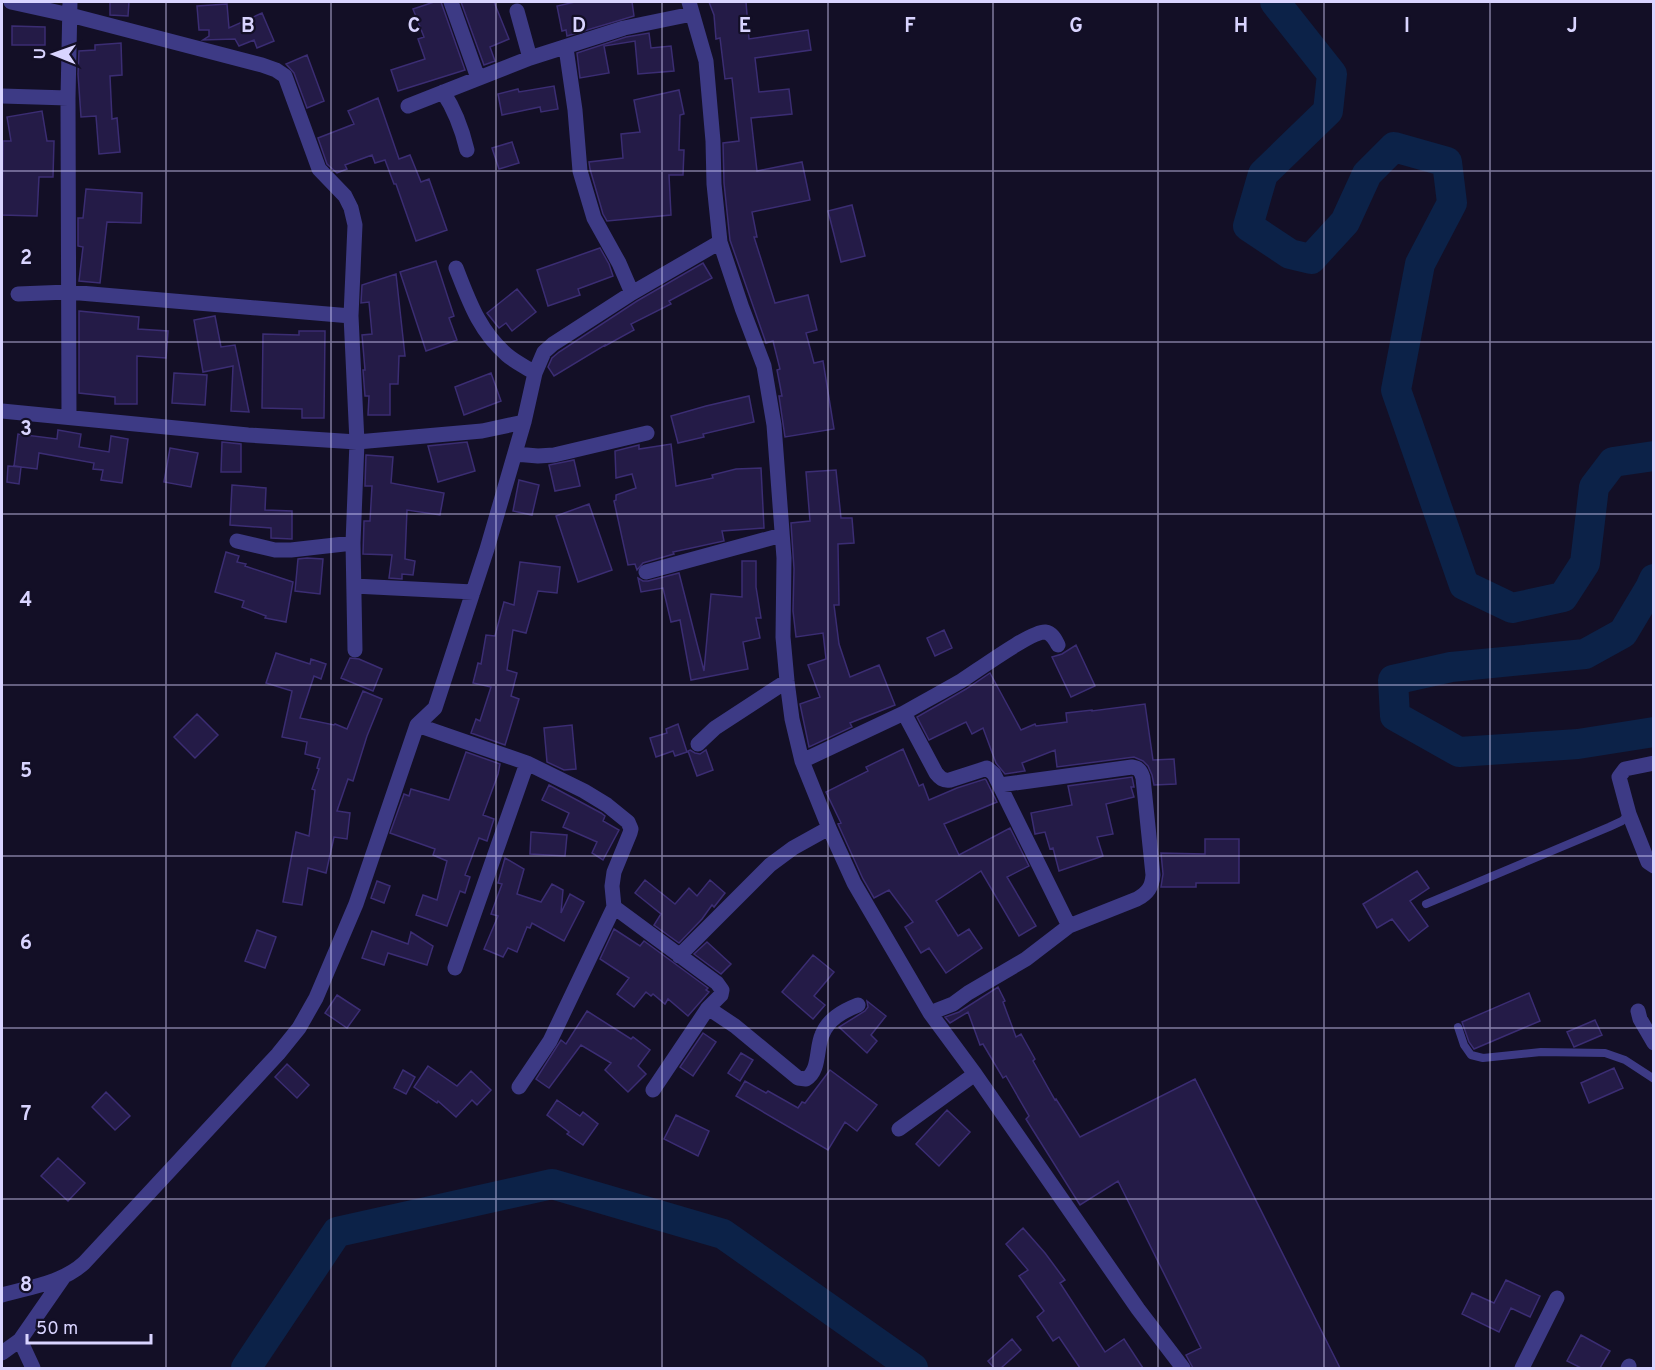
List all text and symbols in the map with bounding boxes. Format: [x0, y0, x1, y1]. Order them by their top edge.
text: B [241, 14, 255, 40]
text: C [408, 14, 420, 40]
text: D [572, 14, 586, 40]
text: E [739, 14, 751, 40]
text: F [904, 14, 916, 40]
text: G [1069, 14, 1083, 40]
text: H [1234, 14, 1248, 40]
text: I [1404, 14, 1410, 40]
text: J [1566, 14, 1578, 40]
north arrow [24, 24, 84, 84]
text: U [31, 48, 51, 60]
text: 2 [20, 246, 32, 272]
text: 3 [20, 417, 32, 443]
text: 4 [20, 588, 32, 614]
text: 5 [20, 759, 32, 785]
text: 6 [20, 931, 32, 957]
text: 7 [21, 1102, 31, 1128]
text: 8 [20, 1273, 32, 1299]
scale bar [27, 1307, 152, 1345]
text: 50 m [36, 1318, 78, 1341]

